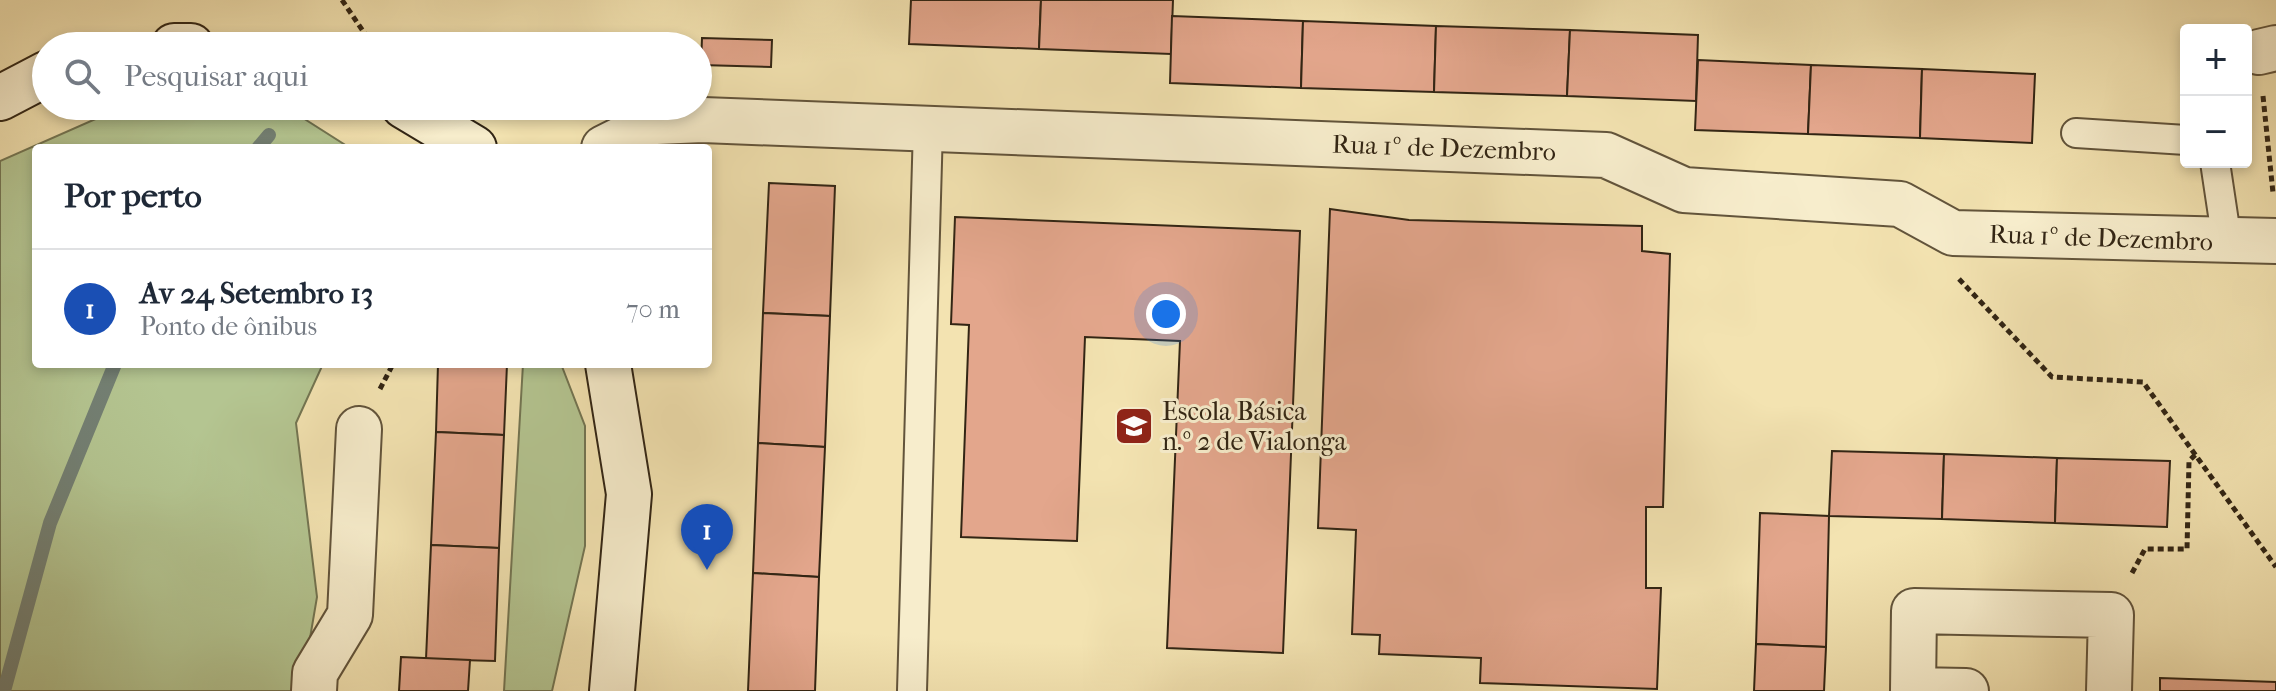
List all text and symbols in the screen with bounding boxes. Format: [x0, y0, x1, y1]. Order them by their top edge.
map controls [2180, 24, 2252, 168]
button: + [2180, 24, 2252, 96]
search box [32, 32, 712, 120]
icon: search [60, 54, 104, 98]
text: Pesquisar aqui [124, 59, 308, 94]
button: − [2180, 96, 2252, 168]
street label: Rua 1º de Dezembro [1332, 129, 1556, 167]
text: Por perto [64, 176, 202, 216]
street label: Rua 1º de Dezembro [1989, 219, 2213, 257]
text: Av 24 Setembro 13 [140, 276, 373, 311]
text: 1 [85, 294, 95, 325]
text: 70 m [626, 294, 680, 325]
your location [1146, 294, 1186, 334]
text: Ponto de ônibus [140, 311, 317, 342]
place label: Escola Básica n.º 2 de Vialonga [1162, 396, 1347, 457]
school or university icon: Escola Básica n.º 2 de Vialonga [1113, 405, 1155, 447]
pin: 1 [681, 504, 733, 570]

